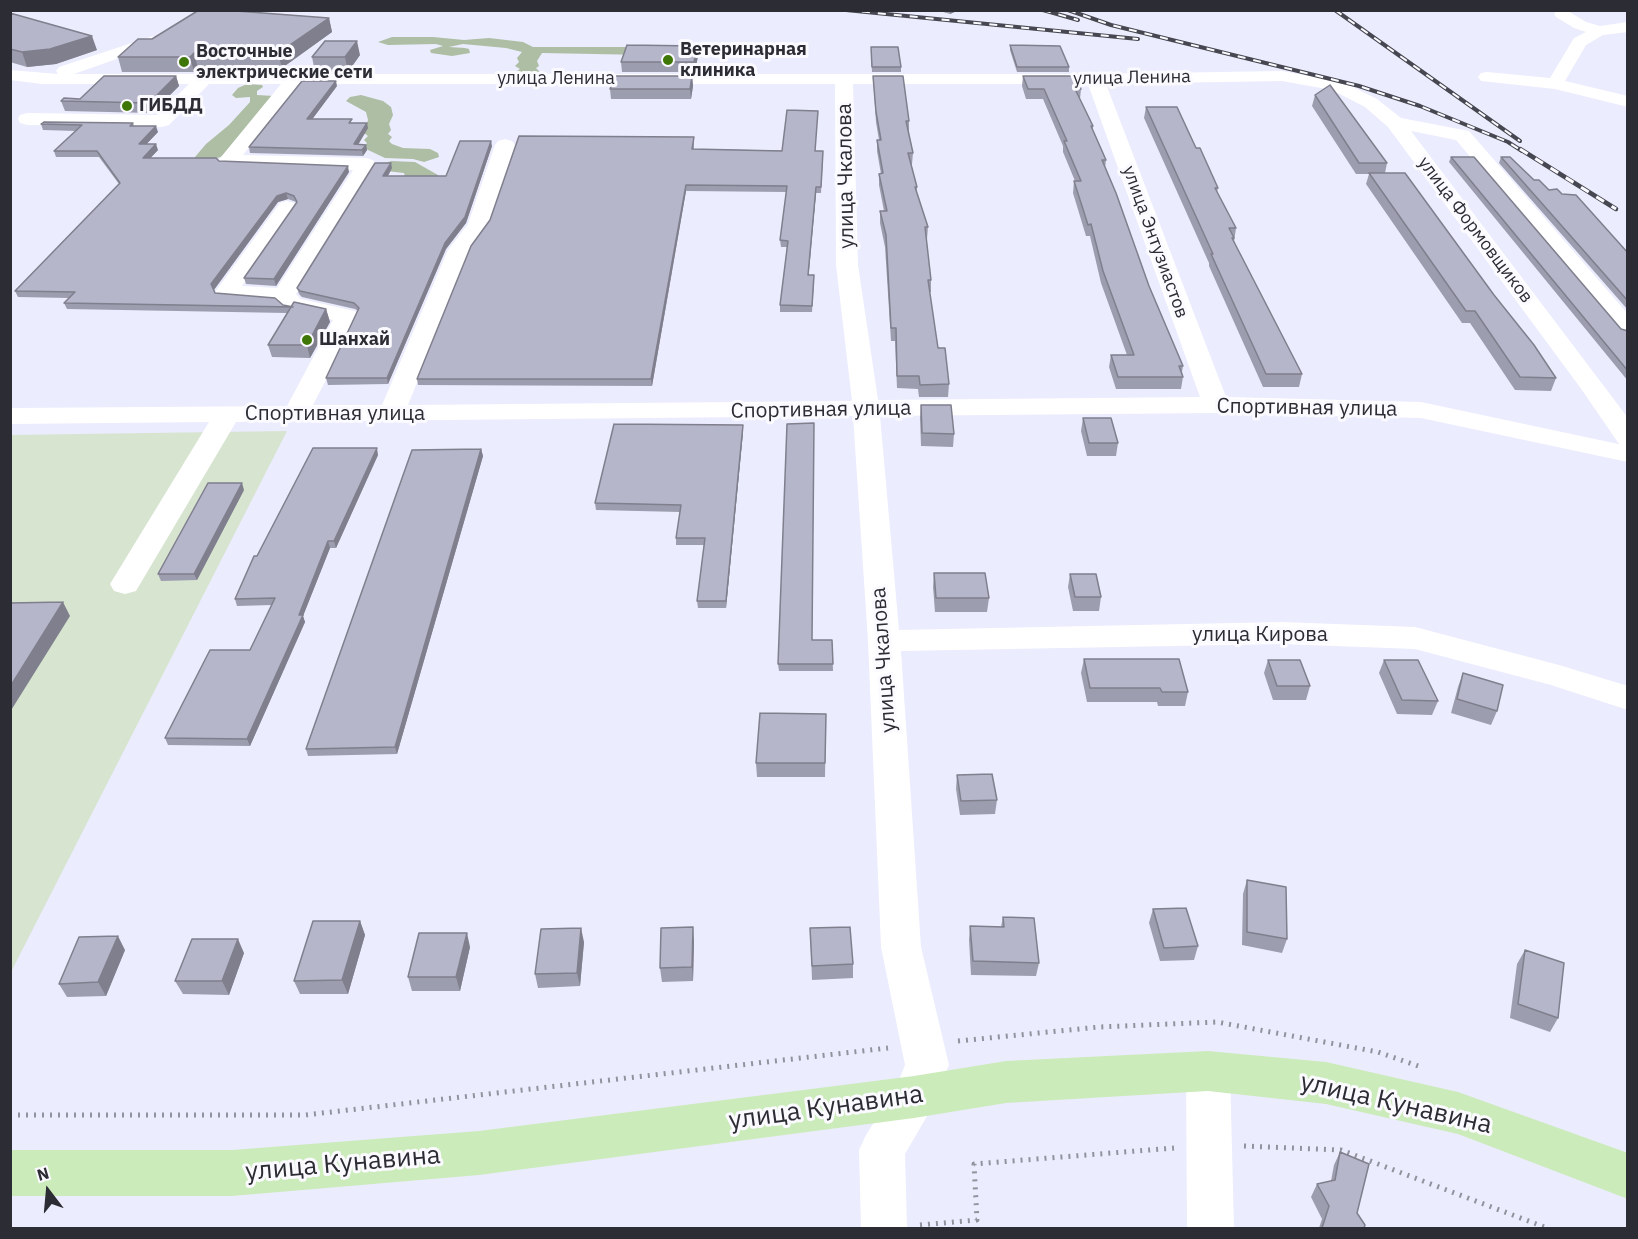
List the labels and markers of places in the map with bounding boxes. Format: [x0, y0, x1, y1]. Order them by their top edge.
place label: Ветеринарная клиника [680, 39, 807, 82]
place label: Восточные электрические сети [196, 41, 373, 84]
marker: Ветеринарная клиника [661, 53, 675, 67]
marker: Восточные электрические сети [177, 55, 191, 69]
place label: ГИБДД [139, 95, 203, 117]
marker: ГИБДД [120, 99, 134, 113]
place label: Шанхай [319, 329, 390, 351]
marker: Шанхай [300, 333, 314, 347]

